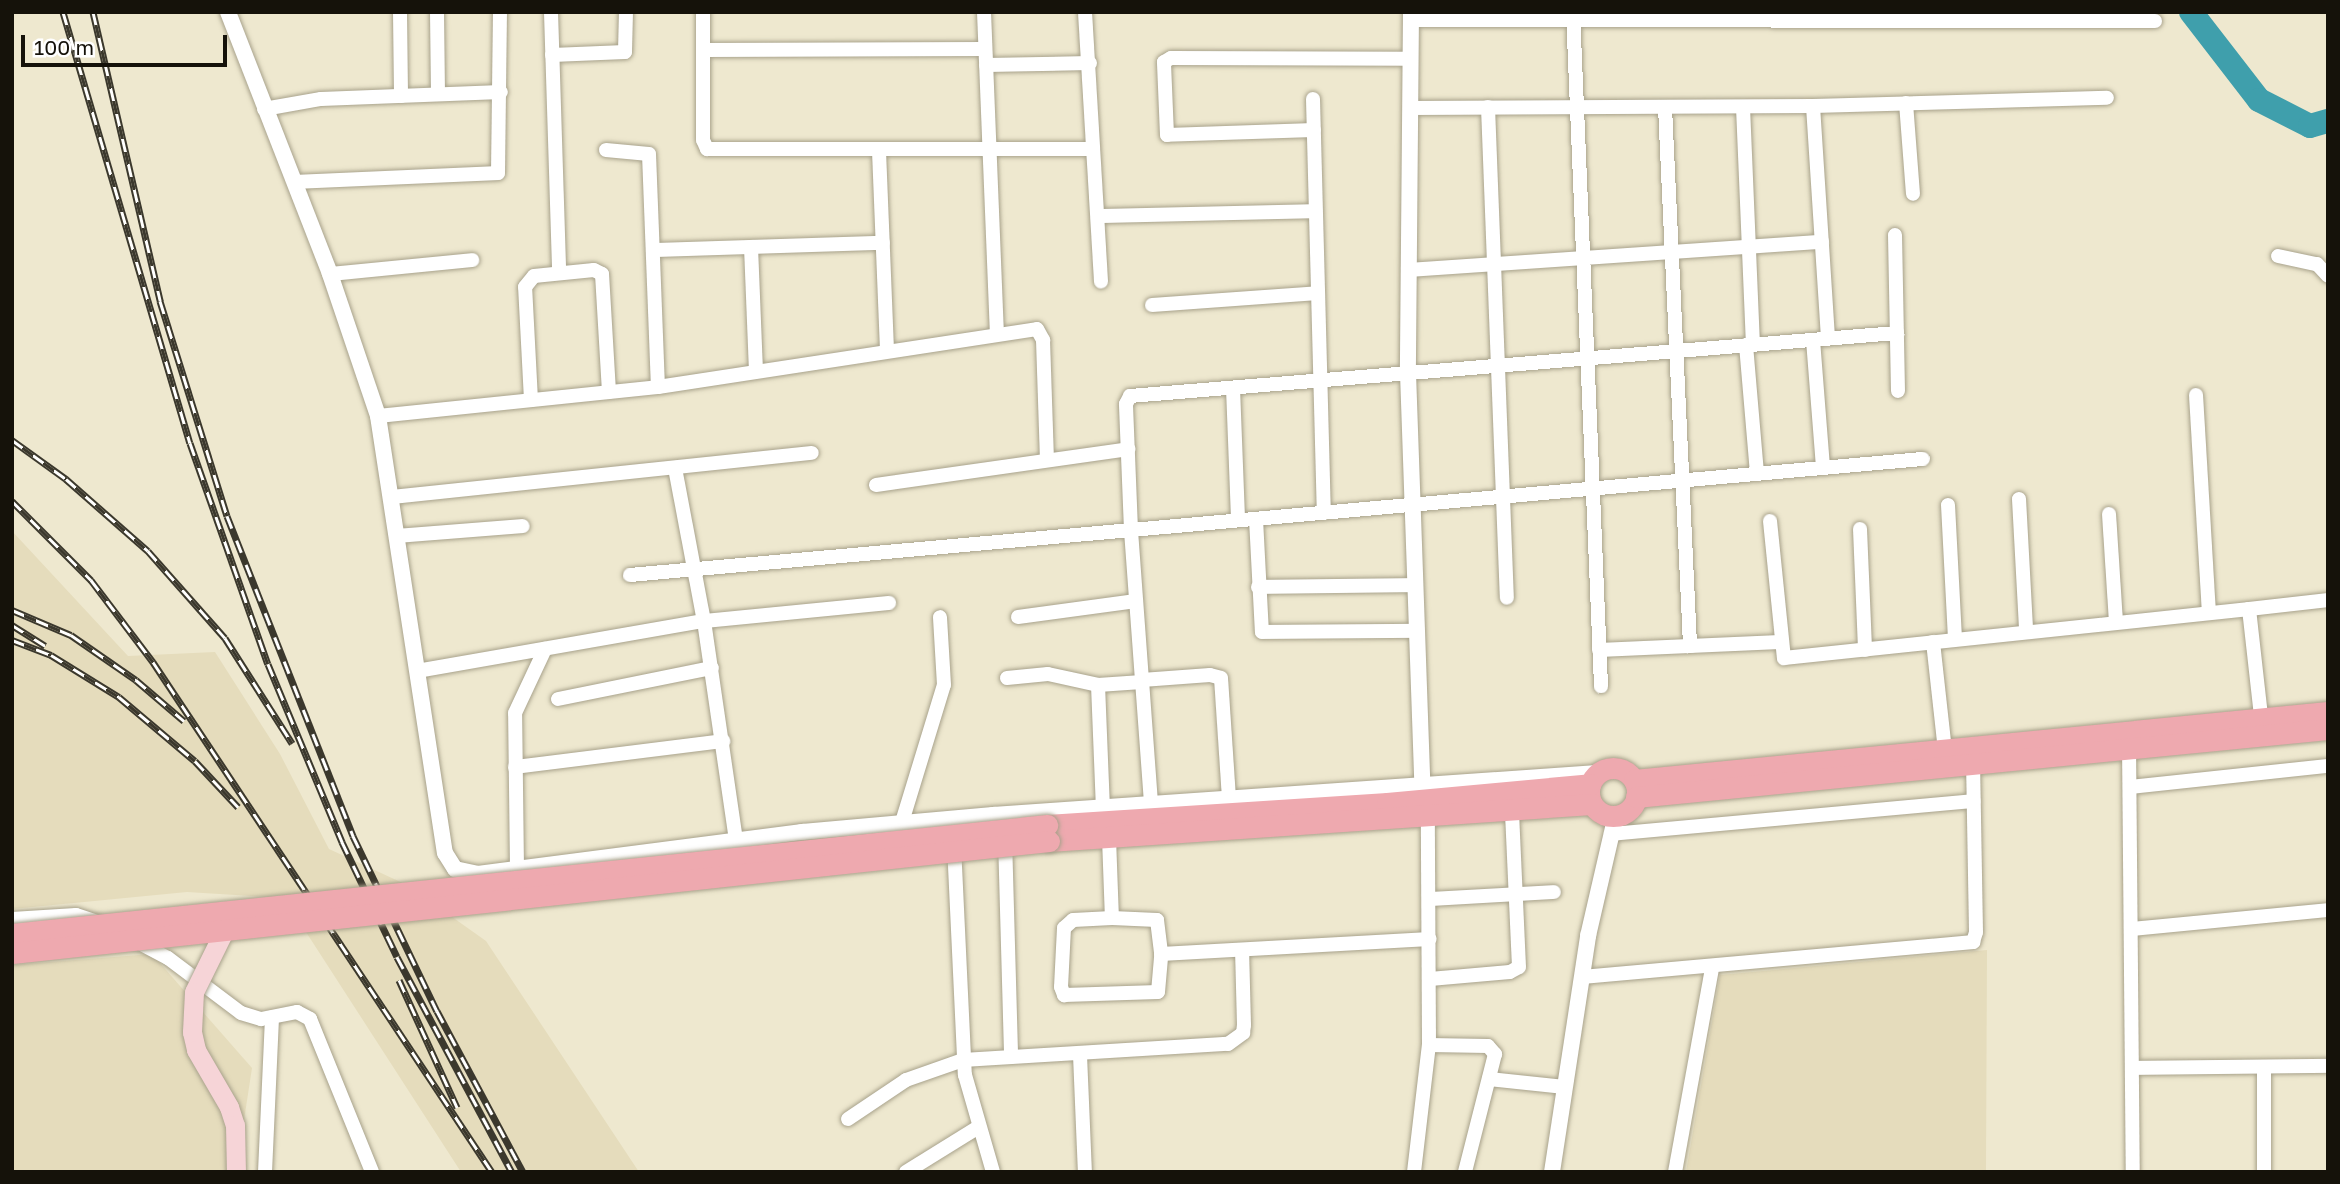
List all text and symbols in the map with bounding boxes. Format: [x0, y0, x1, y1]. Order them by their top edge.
scale bar [24, 21, 231, 65]
text: 100 m [34, 34, 94, 60]

